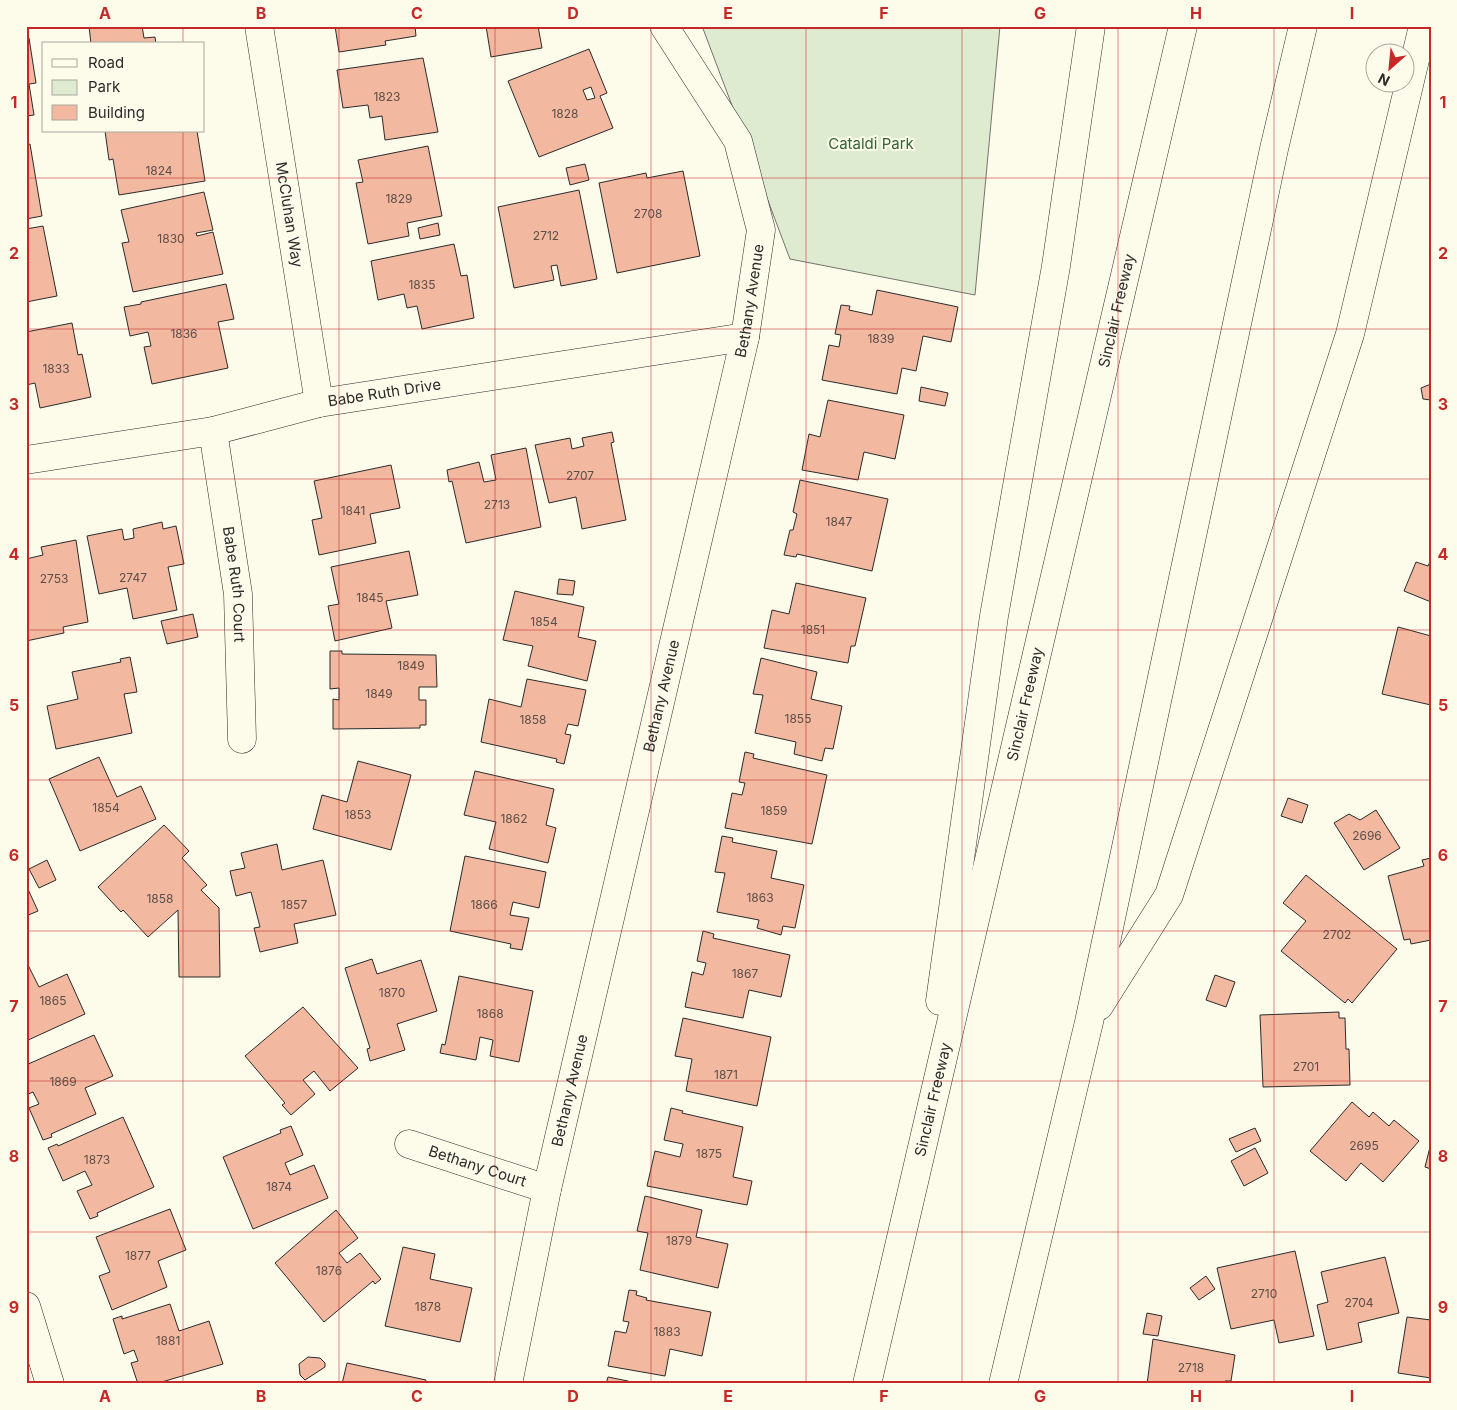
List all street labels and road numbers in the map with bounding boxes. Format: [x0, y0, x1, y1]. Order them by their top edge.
street label: McCluhan Way [272, 160, 307, 269]
street label: Bethany Avenue [731, 243, 768, 359]
street label: Sinclair Freeway [1094, 251, 1139, 369]
street label: Babe Ruth Drive [326, 374, 442, 411]
street label: Babe Ruth Court [219, 525, 249, 643]
street label: Bethany Avenue [639, 638, 683, 754]
street label: Sinclair Freeway [1002, 645, 1047, 763]
street label: Bethany Avenue [547, 1032, 592, 1148]
street label: Sinclair Freeway [910, 1040, 955, 1158]
street label: Bethany Court [426, 1141, 529, 1191]

